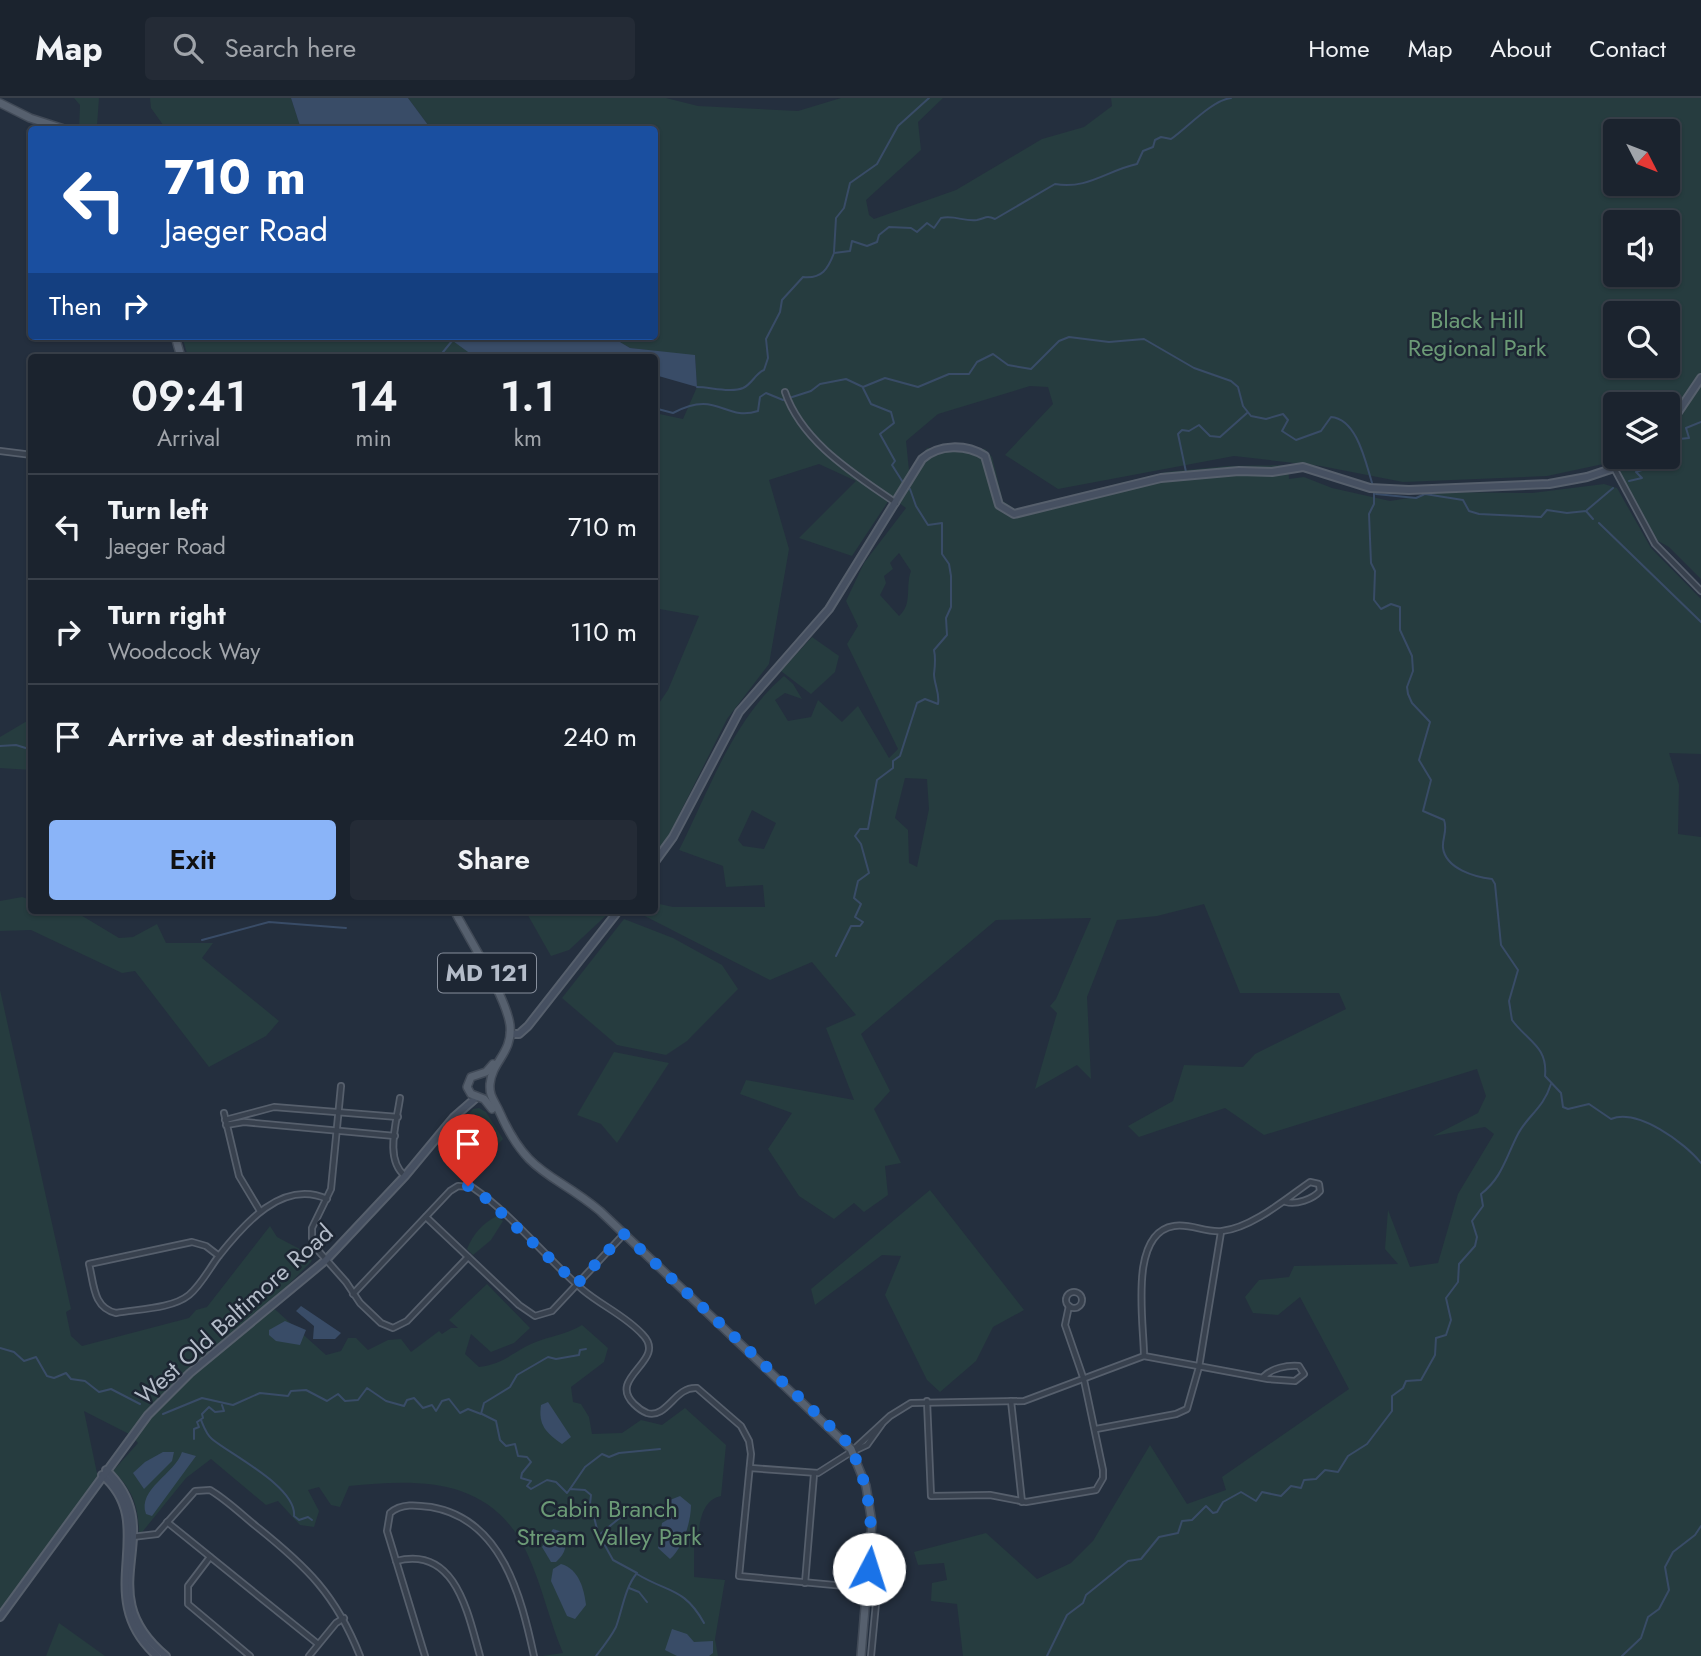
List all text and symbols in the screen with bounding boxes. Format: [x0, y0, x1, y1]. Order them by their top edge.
search box [145, 17, 635, 80]
text: Map [35, 25, 103, 72]
icon: search [169, 29, 207, 67]
text: Search here [225, 29, 356, 67]
text: Home [1308, 31, 1370, 66]
text: Map [1408, 31, 1452, 66]
text: About [1490, 31, 1551, 66]
text: Contact [1589, 31, 1666, 66]
north arrow [1603, 119, 1680, 196]
map controls [1603, 119, 1680, 469]
text: 710 m [164, 142, 306, 212]
icon: left [49, 154, 140, 245]
text: Jaeger Road [164, 207, 328, 253]
button: sound [1603, 210, 1680, 287]
text: Then [49, 287, 102, 325]
icon: right [116, 287, 154, 325]
button: search [1603, 301, 1680, 378]
park label: Black Hill Regional Park [1408, 302, 1547, 365]
text: 09:41 [131, 366, 246, 427]
text: 14 [349, 366, 398, 427]
text: 1.1 [501, 366, 555, 427]
button: layers [1603, 392, 1680, 469]
text: Arrival [157, 421, 220, 455]
text: min [356, 421, 392, 455]
text: km [514, 421, 542, 455]
text: Turn left [108, 491, 208, 529]
icon: left [49, 508, 87, 546]
text: 710 m [568, 508, 637, 546]
text: Jaeger Road [108, 529, 226, 563]
text: Turn right [108, 596, 226, 634]
icon: right [49, 613, 87, 651]
text: 110 m [570, 613, 637, 651]
text: Woodcock Way [108, 634, 260, 668]
icon: arrive [49, 718, 87, 756]
text: Arrive at destination [108, 718, 355, 756]
text: 240 m [563, 718, 637, 756]
button: Exit [49, 820, 336, 900]
button: Share [350, 820, 637, 900]
road number: MD 121 [438, 954, 536, 992]
pin [438, 1114, 498, 1186]
icon: arrive [449, 1125, 487, 1163]
street label: West Old Baltimore Road [127, 1215, 341, 1413]
park label: Cabin Branch Stream Valley Park [516, 1491, 702, 1554]
position arrow [832, 1532, 906, 1606]

